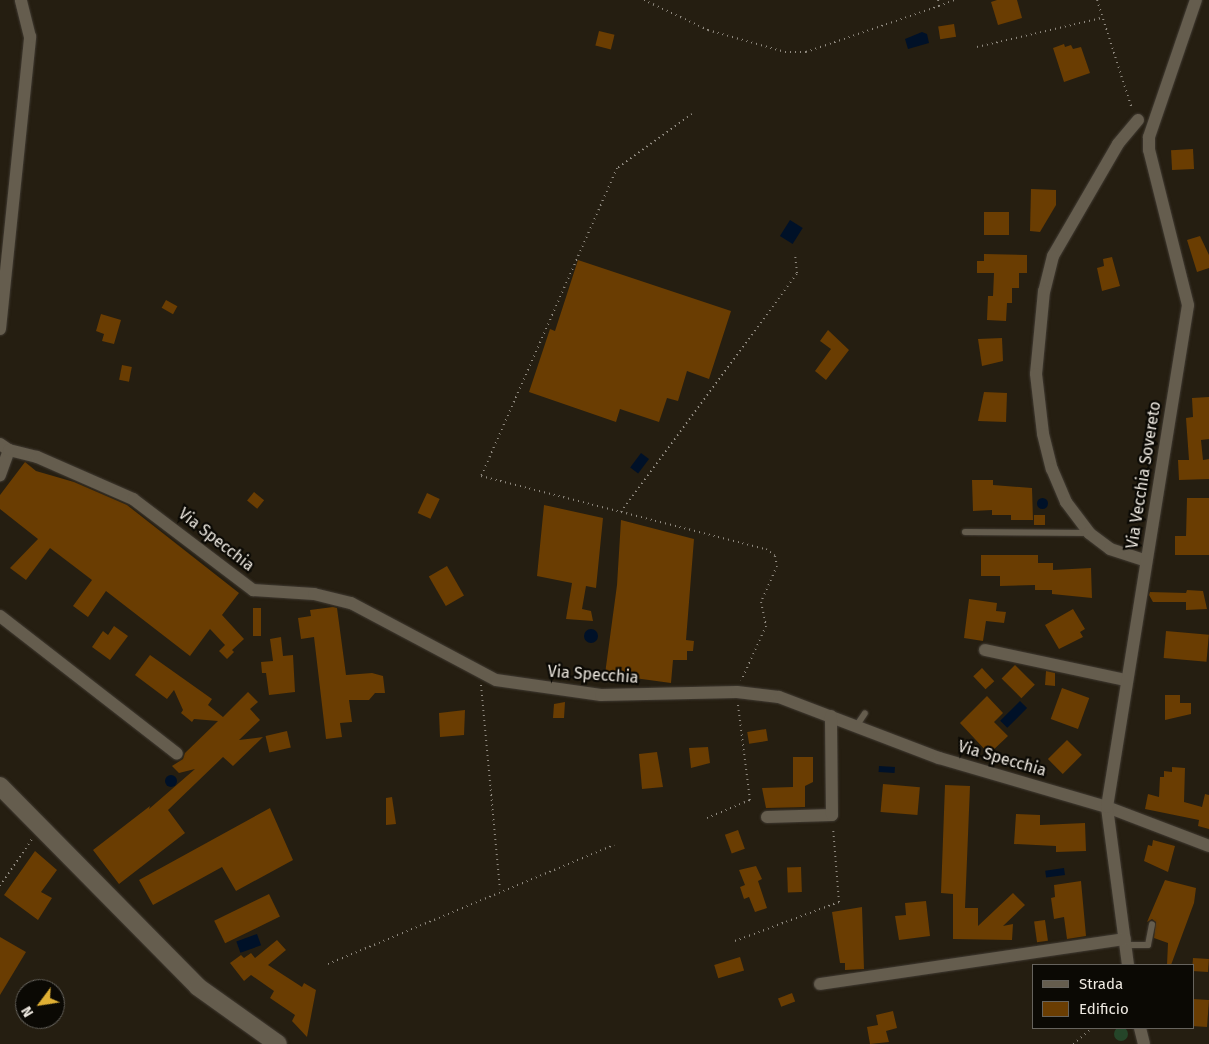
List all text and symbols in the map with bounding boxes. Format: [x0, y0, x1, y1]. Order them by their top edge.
street label: Via Vecchia Sovereto [1123, 400, 1165, 550]
street label: Via Specchia [174, 504, 258, 576]
street label: Via Specchia [547, 662, 639, 688]
street label: Via Specchia [956, 737, 1048, 781]
legend [1032, 964, 1194, 1029]
text: Strada [1079, 975, 1123, 993]
north arrow [15, 979, 65, 1029]
text: Edificio [1079, 1000, 1129, 1018]
text: N [18, 1003, 37, 1020]

